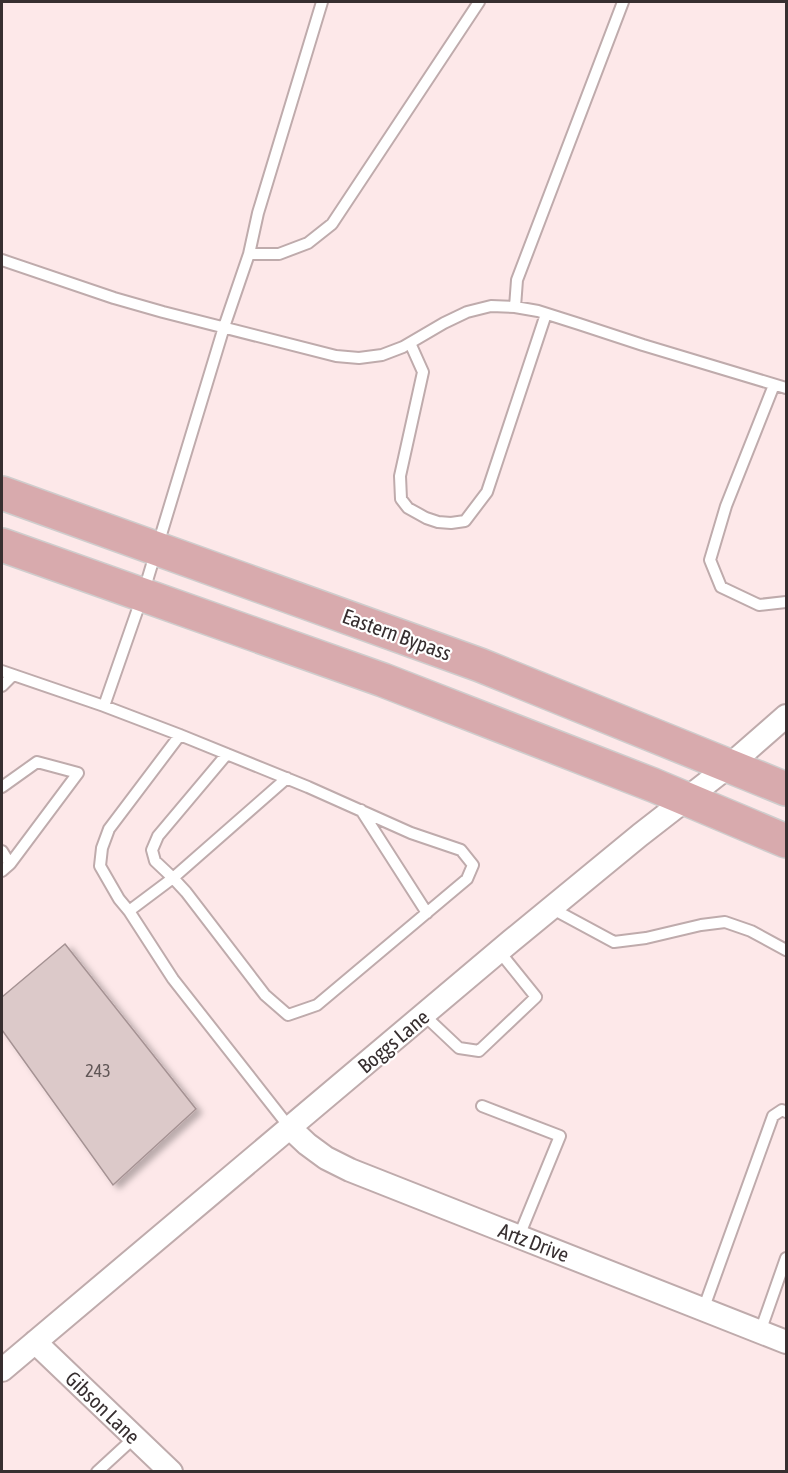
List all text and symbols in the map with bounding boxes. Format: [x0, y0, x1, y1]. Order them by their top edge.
street label: Eastern Bypass [339, 603, 455, 665]
street label: Boggs Lane [353, 1004, 433, 1078]
house number: 243 [85, 1060, 111, 1081]
street label: Artz Drive [495, 1218, 573, 1266]
street label: Gibson Lane [61, 1366, 145, 1448]

